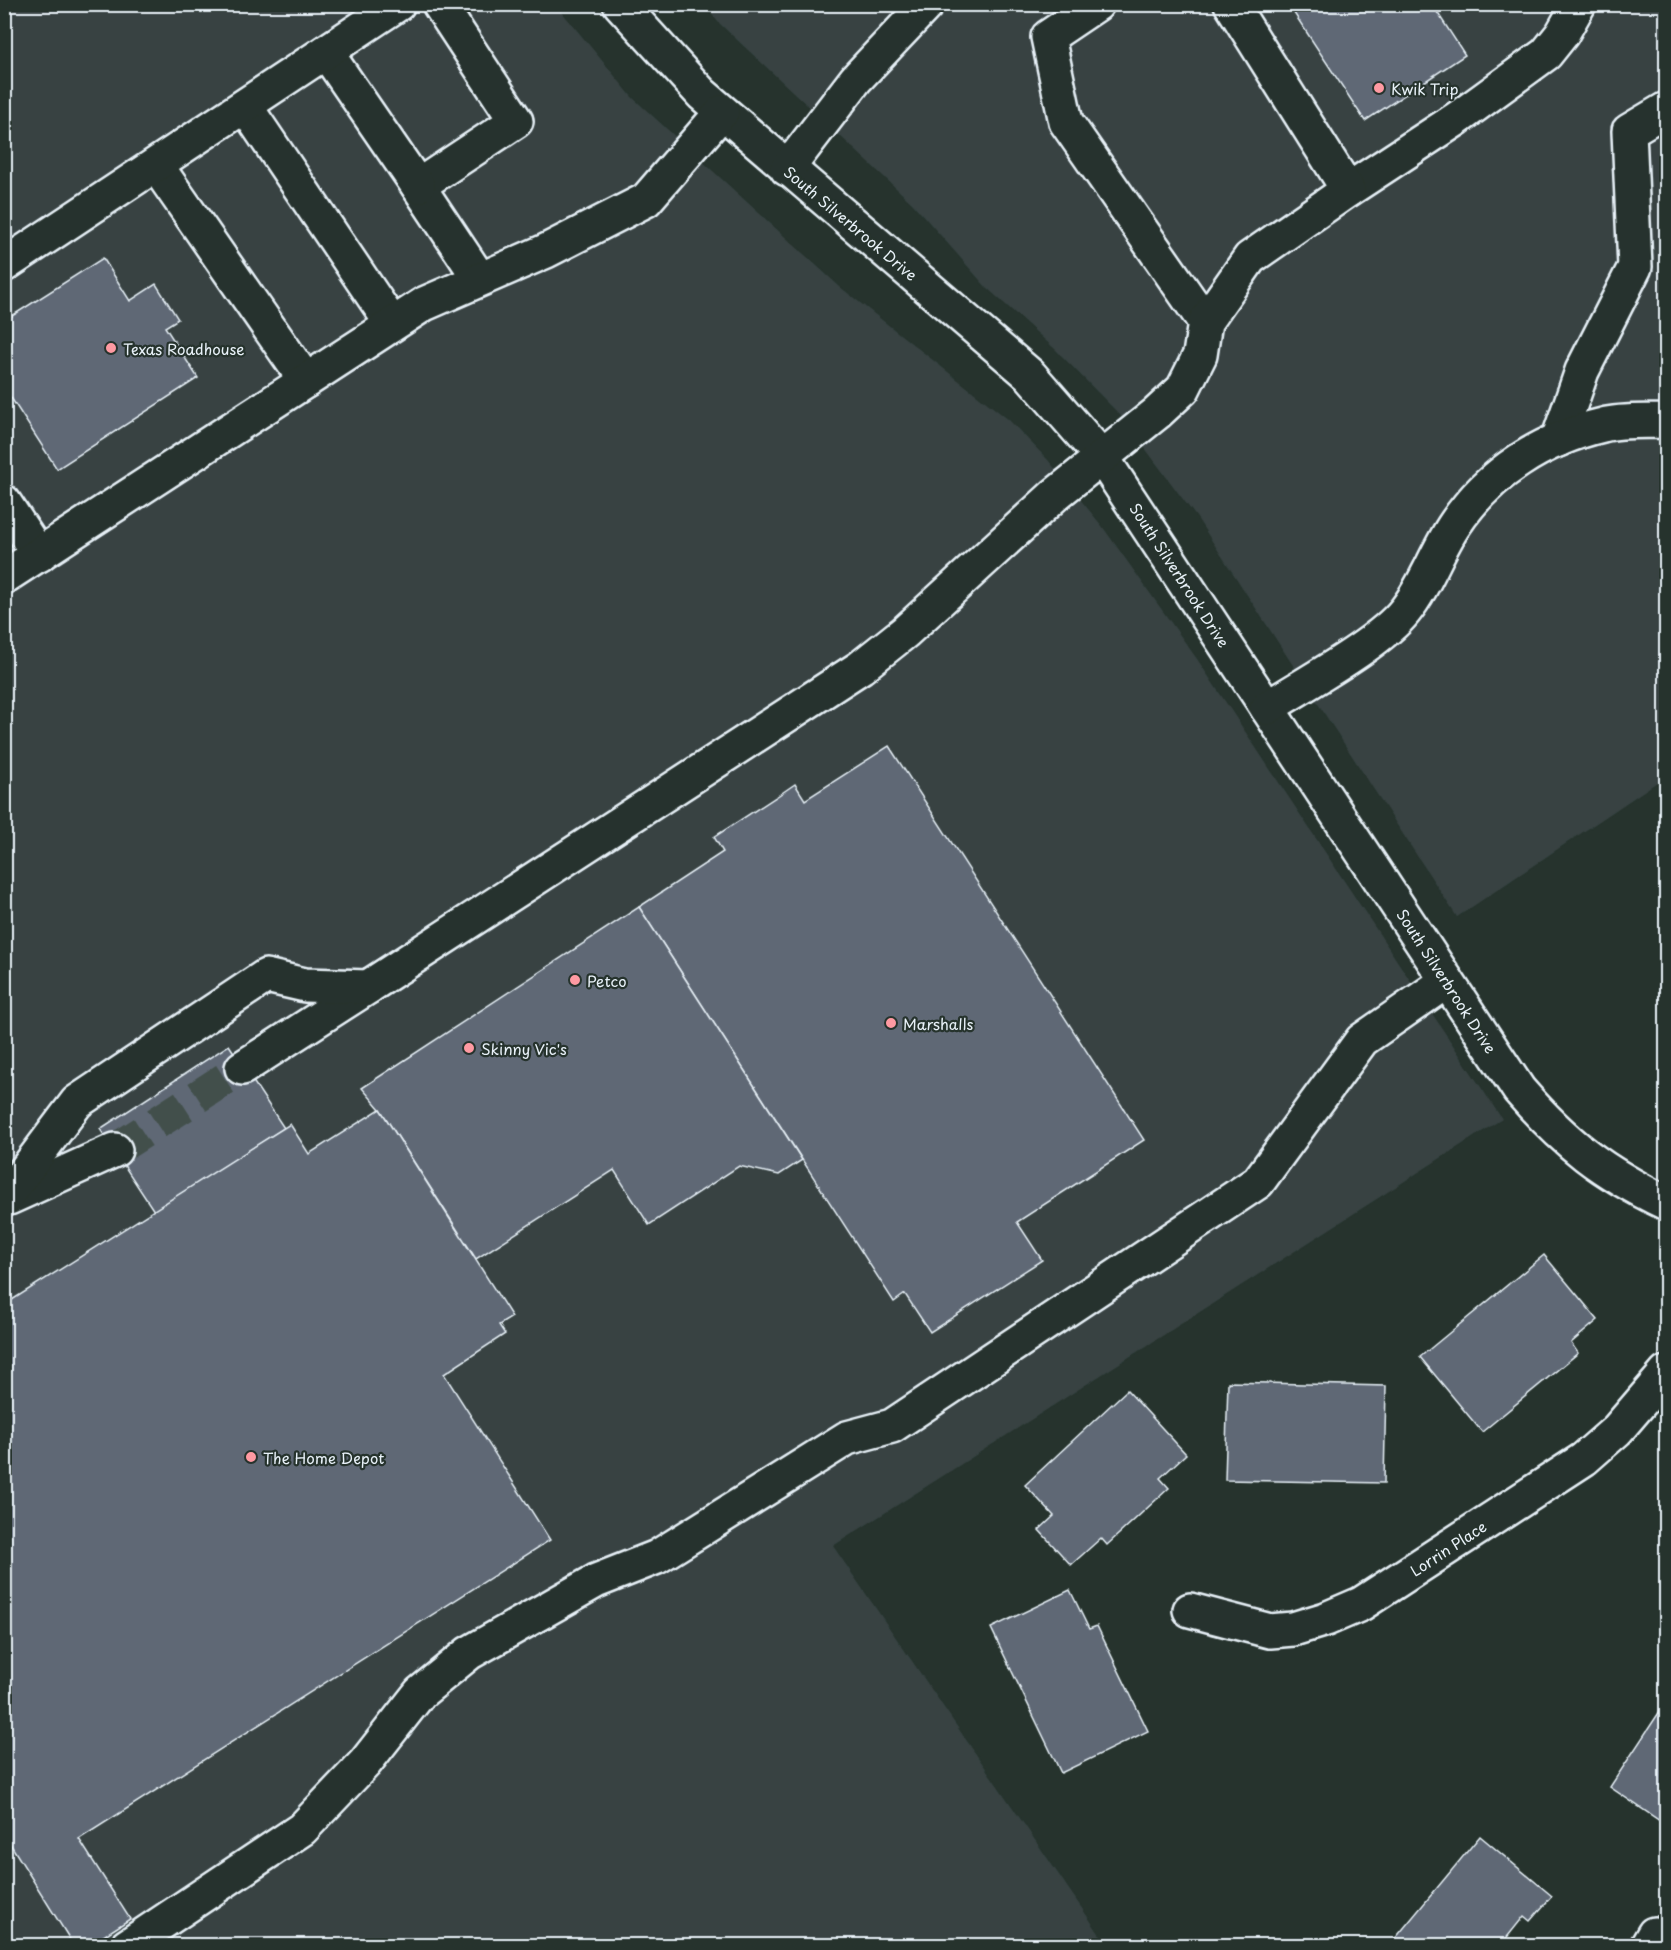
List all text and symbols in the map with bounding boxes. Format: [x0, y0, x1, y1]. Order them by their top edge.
place label: Kwik Trip [1391, 77, 1459, 100]
marker: Kwik Trip [1372, 81, 1386, 95]
street label: South Silverbrook Drive [779, 160, 923, 286]
place label: Texas Roadhouse [123, 337, 245, 360]
marker: Texas Roadhouse [104, 341, 118, 355]
street label: South Silverbrook Drive [1125, 498, 1235, 652]
street label: South Silverbrook Drive [1392, 904, 1502, 1058]
place label: Petco [587, 969, 627, 992]
marker: Petco [568, 973, 582, 987]
place label: Marshalls [903, 1012, 974, 1035]
marker: Marshalls [884, 1016, 898, 1030]
place label: Skinny Vic's [481, 1037, 567, 1060]
marker: Skinny Vic's [462, 1041, 476, 1055]
place label: The Home Depot [263, 1446, 384, 1469]
marker: The Home Depot [244, 1450, 258, 1464]
street label: Lorrin Place [1405, 1515, 1491, 1581]

